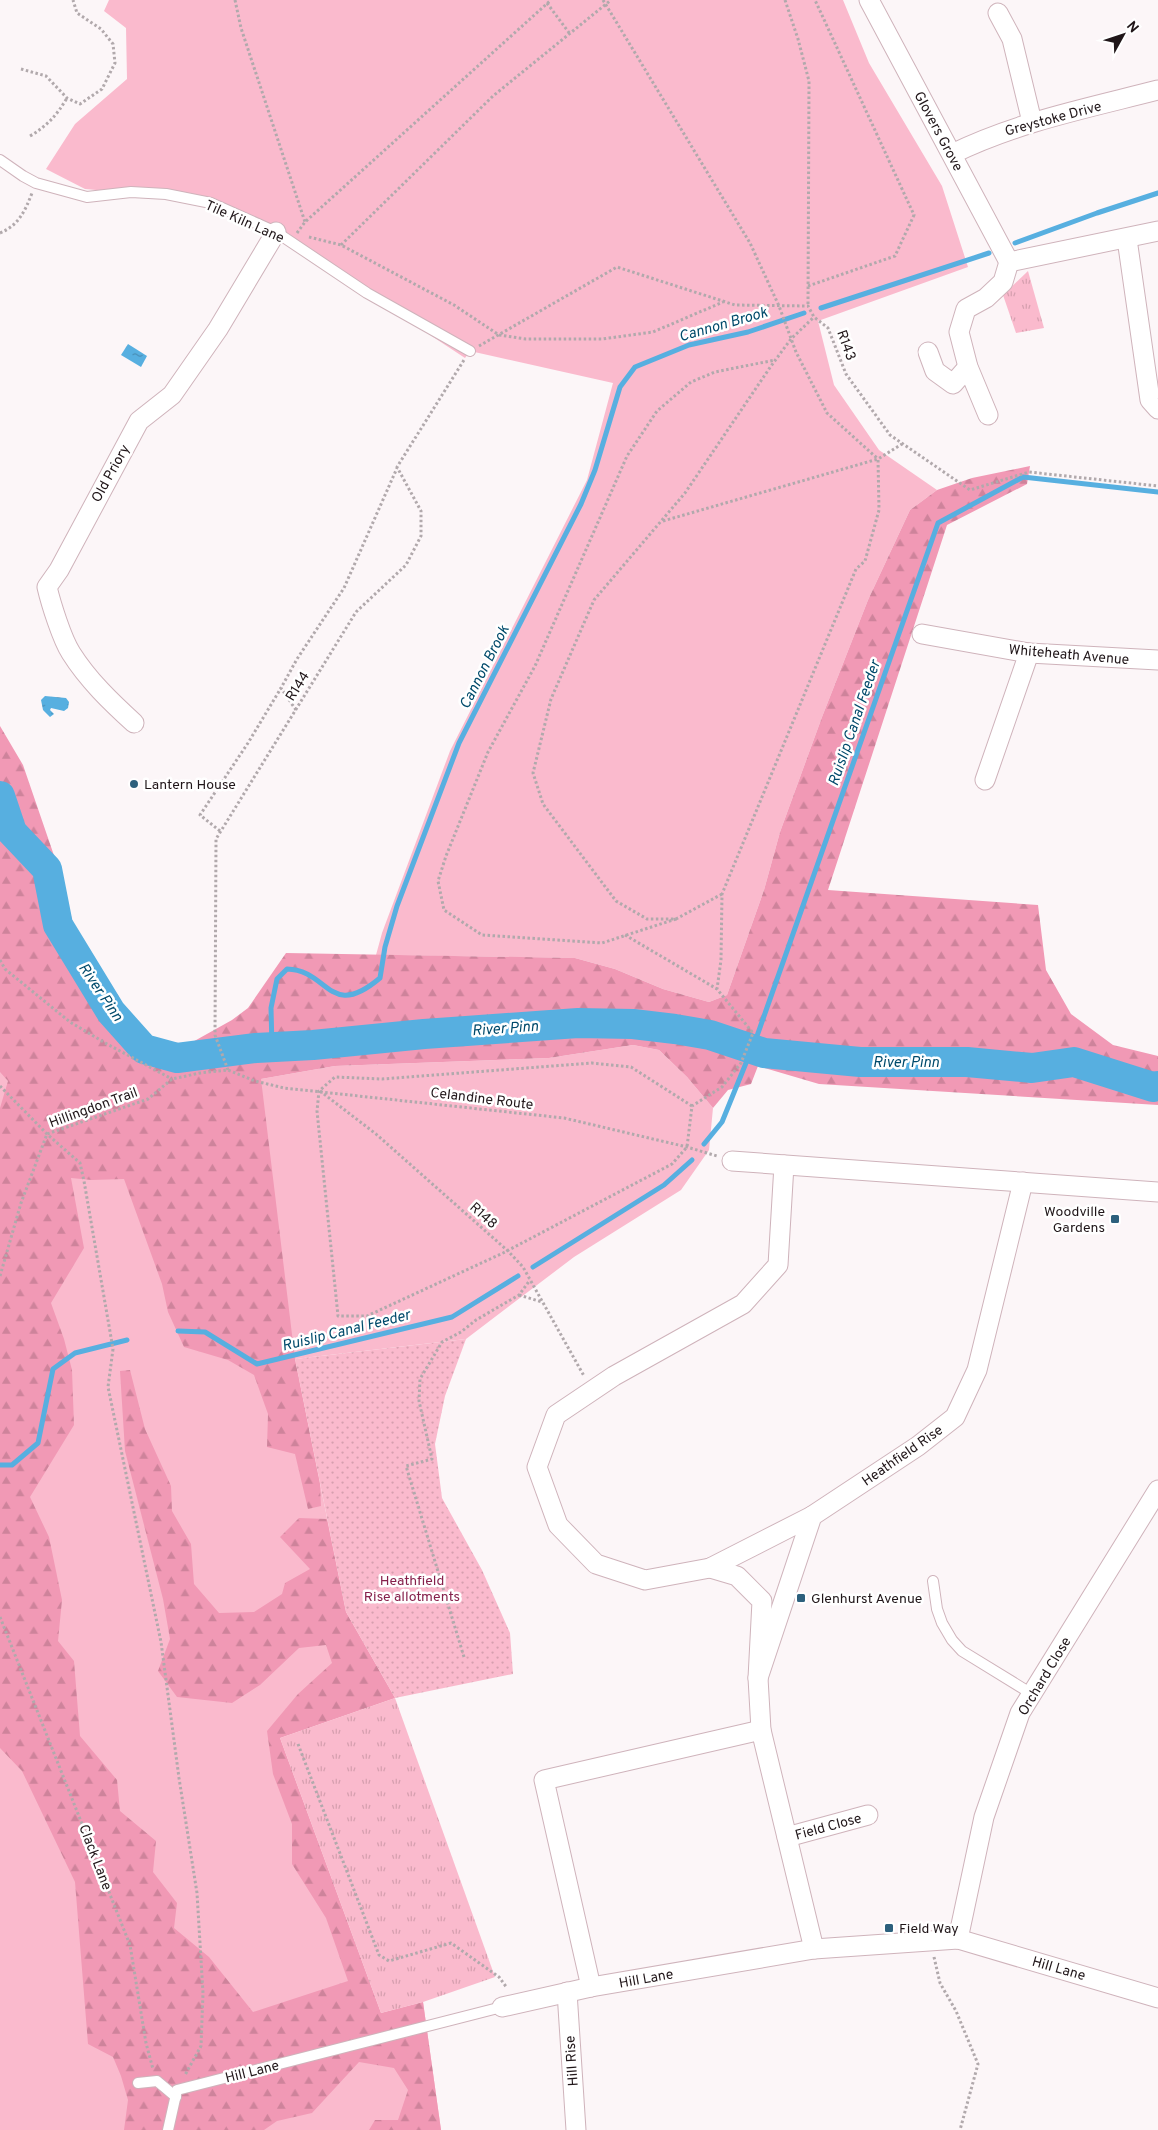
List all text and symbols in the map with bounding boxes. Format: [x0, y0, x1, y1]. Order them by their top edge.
north arrow [1098, 10, 1148, 60]
text: N [1122, 18, 1142, 37]
street label: Glovers Grove [909, 89, 966, 175]
street label: Greystoke Drive [1003, 98, 1104, 141]
street label: Tile Kiln Lane [202, 197, 287, 247]
water label: Cannon Brook [677, 304, 770, 347]
street label: R143 [832, 328, 859, 363]
street label: Old Priory [88, 442, 134, 506]
water label: Cannon Brook [456, 622, 515, 713]
street label: Whiteheath Avenue [1008, 642, 1130, 669]
water label: Ruislip Canal Feeder [825, 657, 886, 789]
street label: R144 [283, 669, 314, 705]
place label: Lantern House [144, 777, 236, 794]
marker: Lantern House [128, 778, 140, 790]
water label: River Pinn [73, 960, 126, 1026]
water label: River Pinn [471, 1018, 539, 1041]
water label: River Pinn [873, 1054, 939, 1073]
street label: Hillingdon Trail [47, 1085, 140, 1132]
street label: Celandine Route [429, 1085, 534, 1114]
street label: R148 [466, 1199, 500, 1233]
place label: Woodville Gardens [1044, 1204, 1105, 1237]
marker: Woodville Gardens [1109, 1213, 1121, 1225]
water label: Ruislip Canal Feeder [280, 1306, 414, 1357]
street label: Heathfield Rise [859, 1422, 947, 1490]
park label: Heathfield Rise allotments [364, 1573, 460, 1606]
place label: Glenhurst Avenue [811, 1591, 922, 1608]
marker: Glenhurst Avenue [795, 1592, 807, 1604]
street label: Orchard Close [1015, 1634, 1075, 1719]
street label: Field Close [793, 1810, 863, 1844]
street label: Clack Lane [74, 1822, 115, 1893]
place label: Field Way [899, 1921, 959, 1938]
marker: Field Way [883, 1922, 895, 1934]
street label: Hill Lane [1030, 1954, 1087, 1985]
street label: Hill Lane [618, 1966, 675, 1993]
street label: Hill Rise [562, 2035, 583, 2087]
street label: Hill Lane [224, 2058, 281, 2087]

